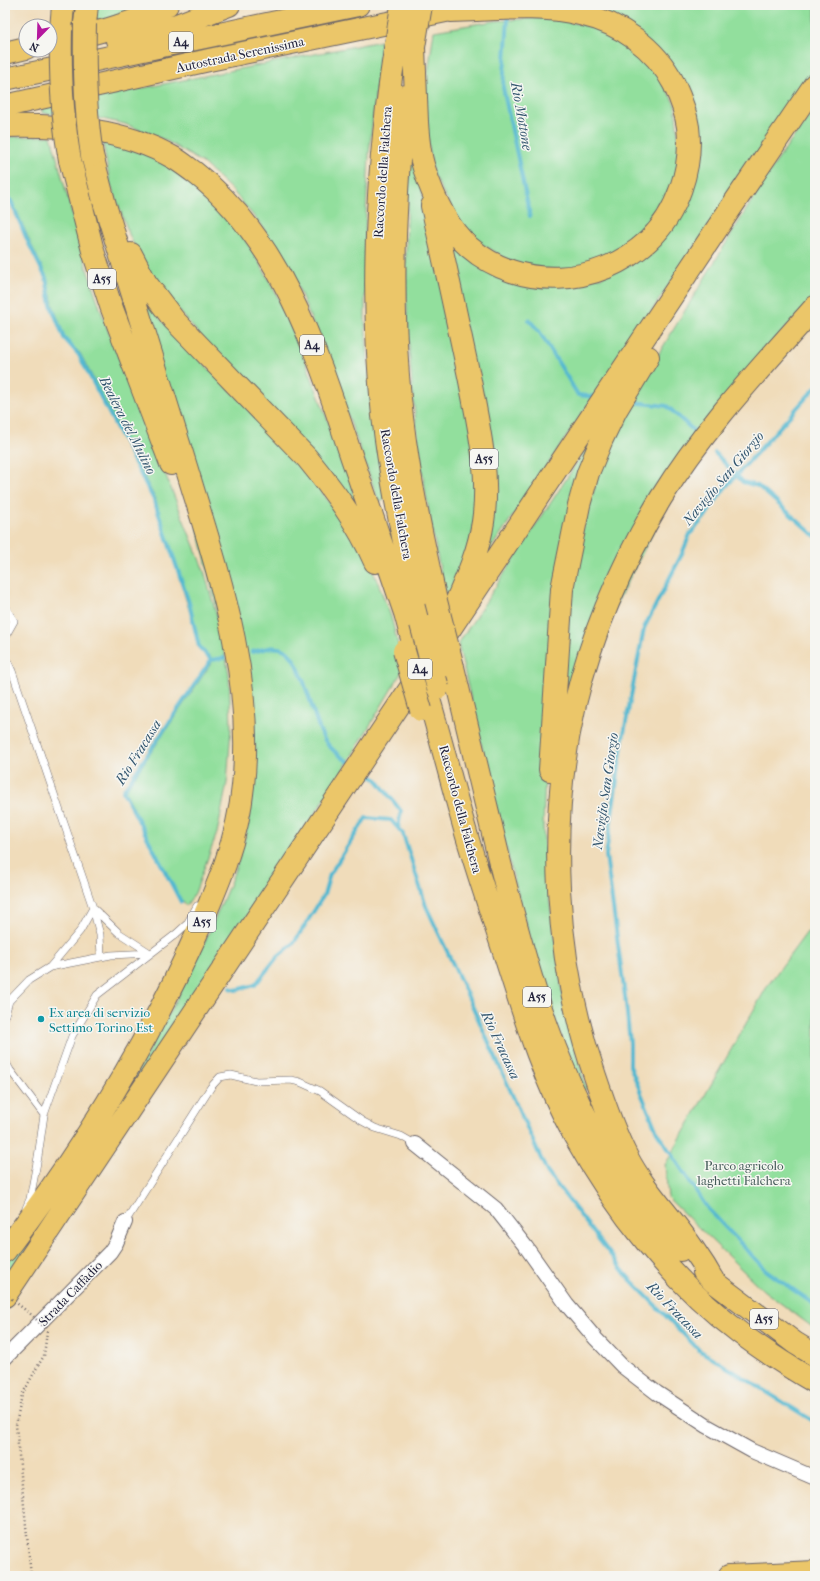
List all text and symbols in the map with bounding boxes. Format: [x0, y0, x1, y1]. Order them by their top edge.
north arrow [18, 18, 58, 58]
road number: A4 [169, 32, 193, 52]
street label: Autostrada Serenissima [174, 33, 306, 76]
text: N [27, 39, 41, 54]
water label: Rio Mottone [507, 80, 536, 152]
street label: Raccordo della Falchera [370, 105, 395, 238]
road number: A55 [88, 269, 116, 289]
road number: A4 [300, 335, 324, 355]
water label: Bealera del Mulino [95, 372, 160, 477]
street label: Raccordo della Falchera [378, 428, 416, 561]
water label: Naviglio San Giorgio [678, 428, 768, 530]
road number: A55 [470, 449, 498, 469]
road number: A4 [408, 659, 432, 679]
water label: Rio Fracassa [111, 717, 165, 789]
water label: Naviglio San Giorgio [589, 732, 622, 852]
street label: Raccordo della Falchera [436, 743, 485, 876]
road number: A55 [188, 912, 216, 932]
road number: A55 [523, 987, 551, 1007]
place label: Ex area di servizio Settimo Torino Est [49, 1005, 153, 1035]
water label: Rio Fracassa [477, 1008, 524, 1082]
marker: Ex area di servizio Settimo Torino Est [36, 1014, 46, 1024]
park label: Parco agricolo laghetti Falchera [696, 1158, 792, 1188]
street label: Strada Caffadio [36, 1257, 105, 1329]
water label: Rio Fracassa [642, 1277, 706, 1343]
road number: A55 [750, 1309, 778, 1329]

